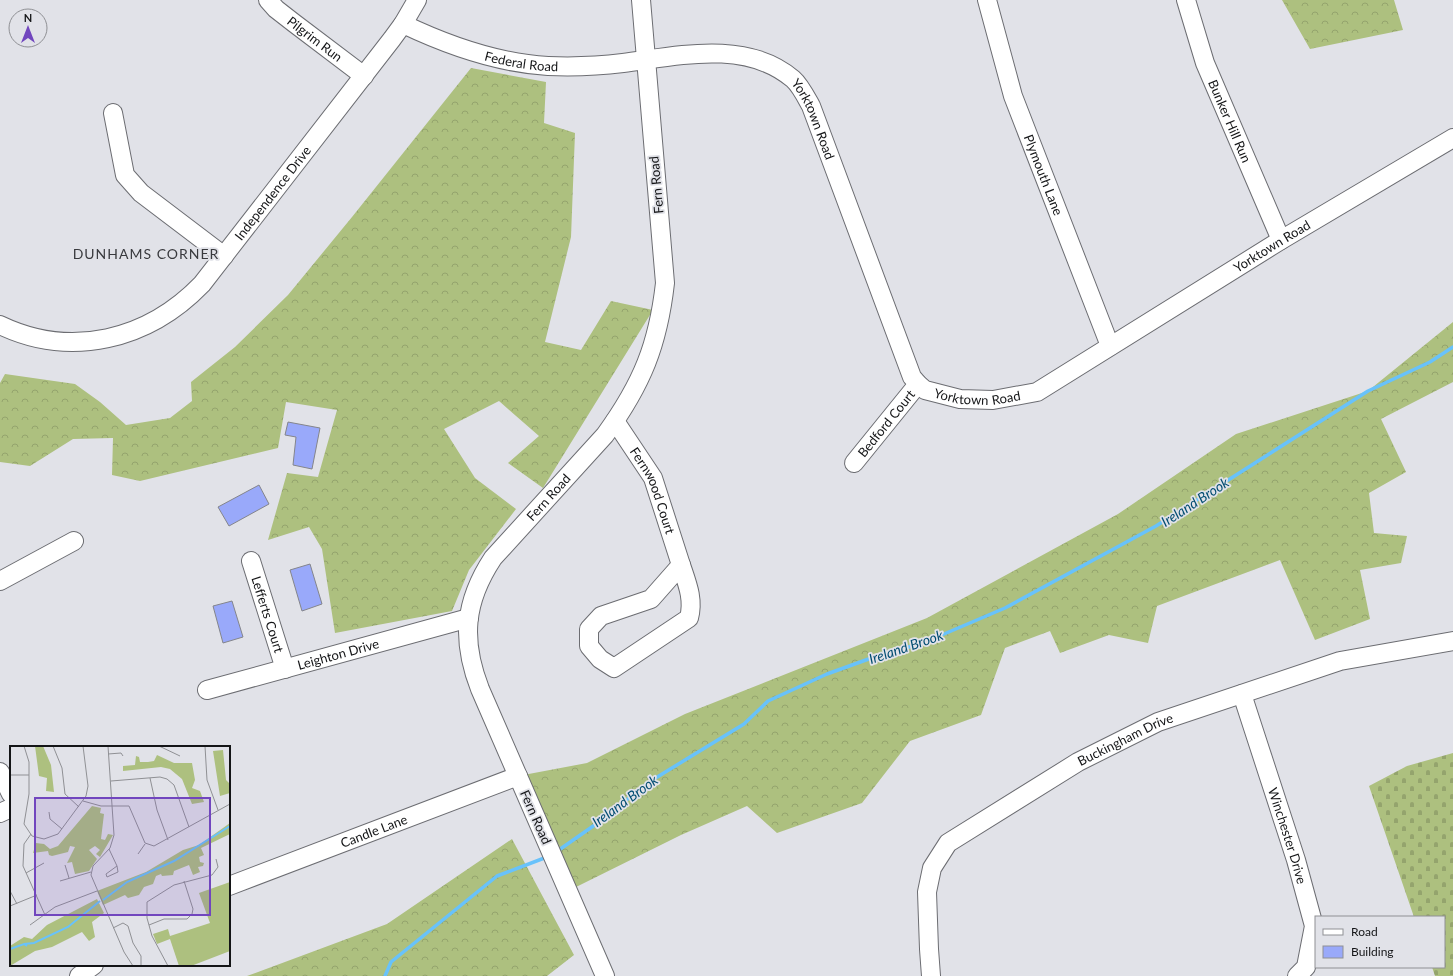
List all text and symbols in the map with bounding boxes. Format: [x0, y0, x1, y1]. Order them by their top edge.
north arrow [8, 8, 48, 48]
text: N [24, 11, 32, 24]
street label: Pilgrim Run [284, 13, 346, 65]
street label: Federal Road [483, 48, 558, 74]
street label: Yorktown Road [788, 75, 838, 162]
street label: Bunker Hill Run [1205, 77, 1255, 165]
street label: Plymouth Lane [1021, 132, 1067, 218]
street label: Independence Drive [231, 142, 314, 243]
street label: Fern Road [646, 156, 666, 214]
street label: Yorktown Road [1231, 217, 1313, 276]
district label: DUNHAMS CORNER [73, 245, 219, 262]
street label: Yorktown Road [933, 385, 1022, 408]
street label: Bedford Court [854, 386, 918, 460]
street label: Fernwood Court [627, 444, 679, 536]
street label: Fern Road [523, 470, 574, 524]
water label: Ireland Brook [1158, 473, 1232, 530]
street label: Lefferts Court [248, 574, 287, 655]
water label: Ireland Brook [867, 626, 945, 667]
street label: Leighton Drive [296, 635, 381, 673]
street label: Buckingham Drive [1075, 710, 1175, 769]
inset map [10, 746, 230, 966]
water label: Ireland Brook [588, 771, 661, 830]
street label: Winchester Drive [1265, 786, 1310, 886]
street label: Fern Road [517, 787, 555, 847]
street label: Candle Lane [338, 811, 410, 851]
legend [1315, 916, 1445, 968]
text: Road [1351, 924, 1378, 939]
text: Building [1351, 944, 1394, 959]

